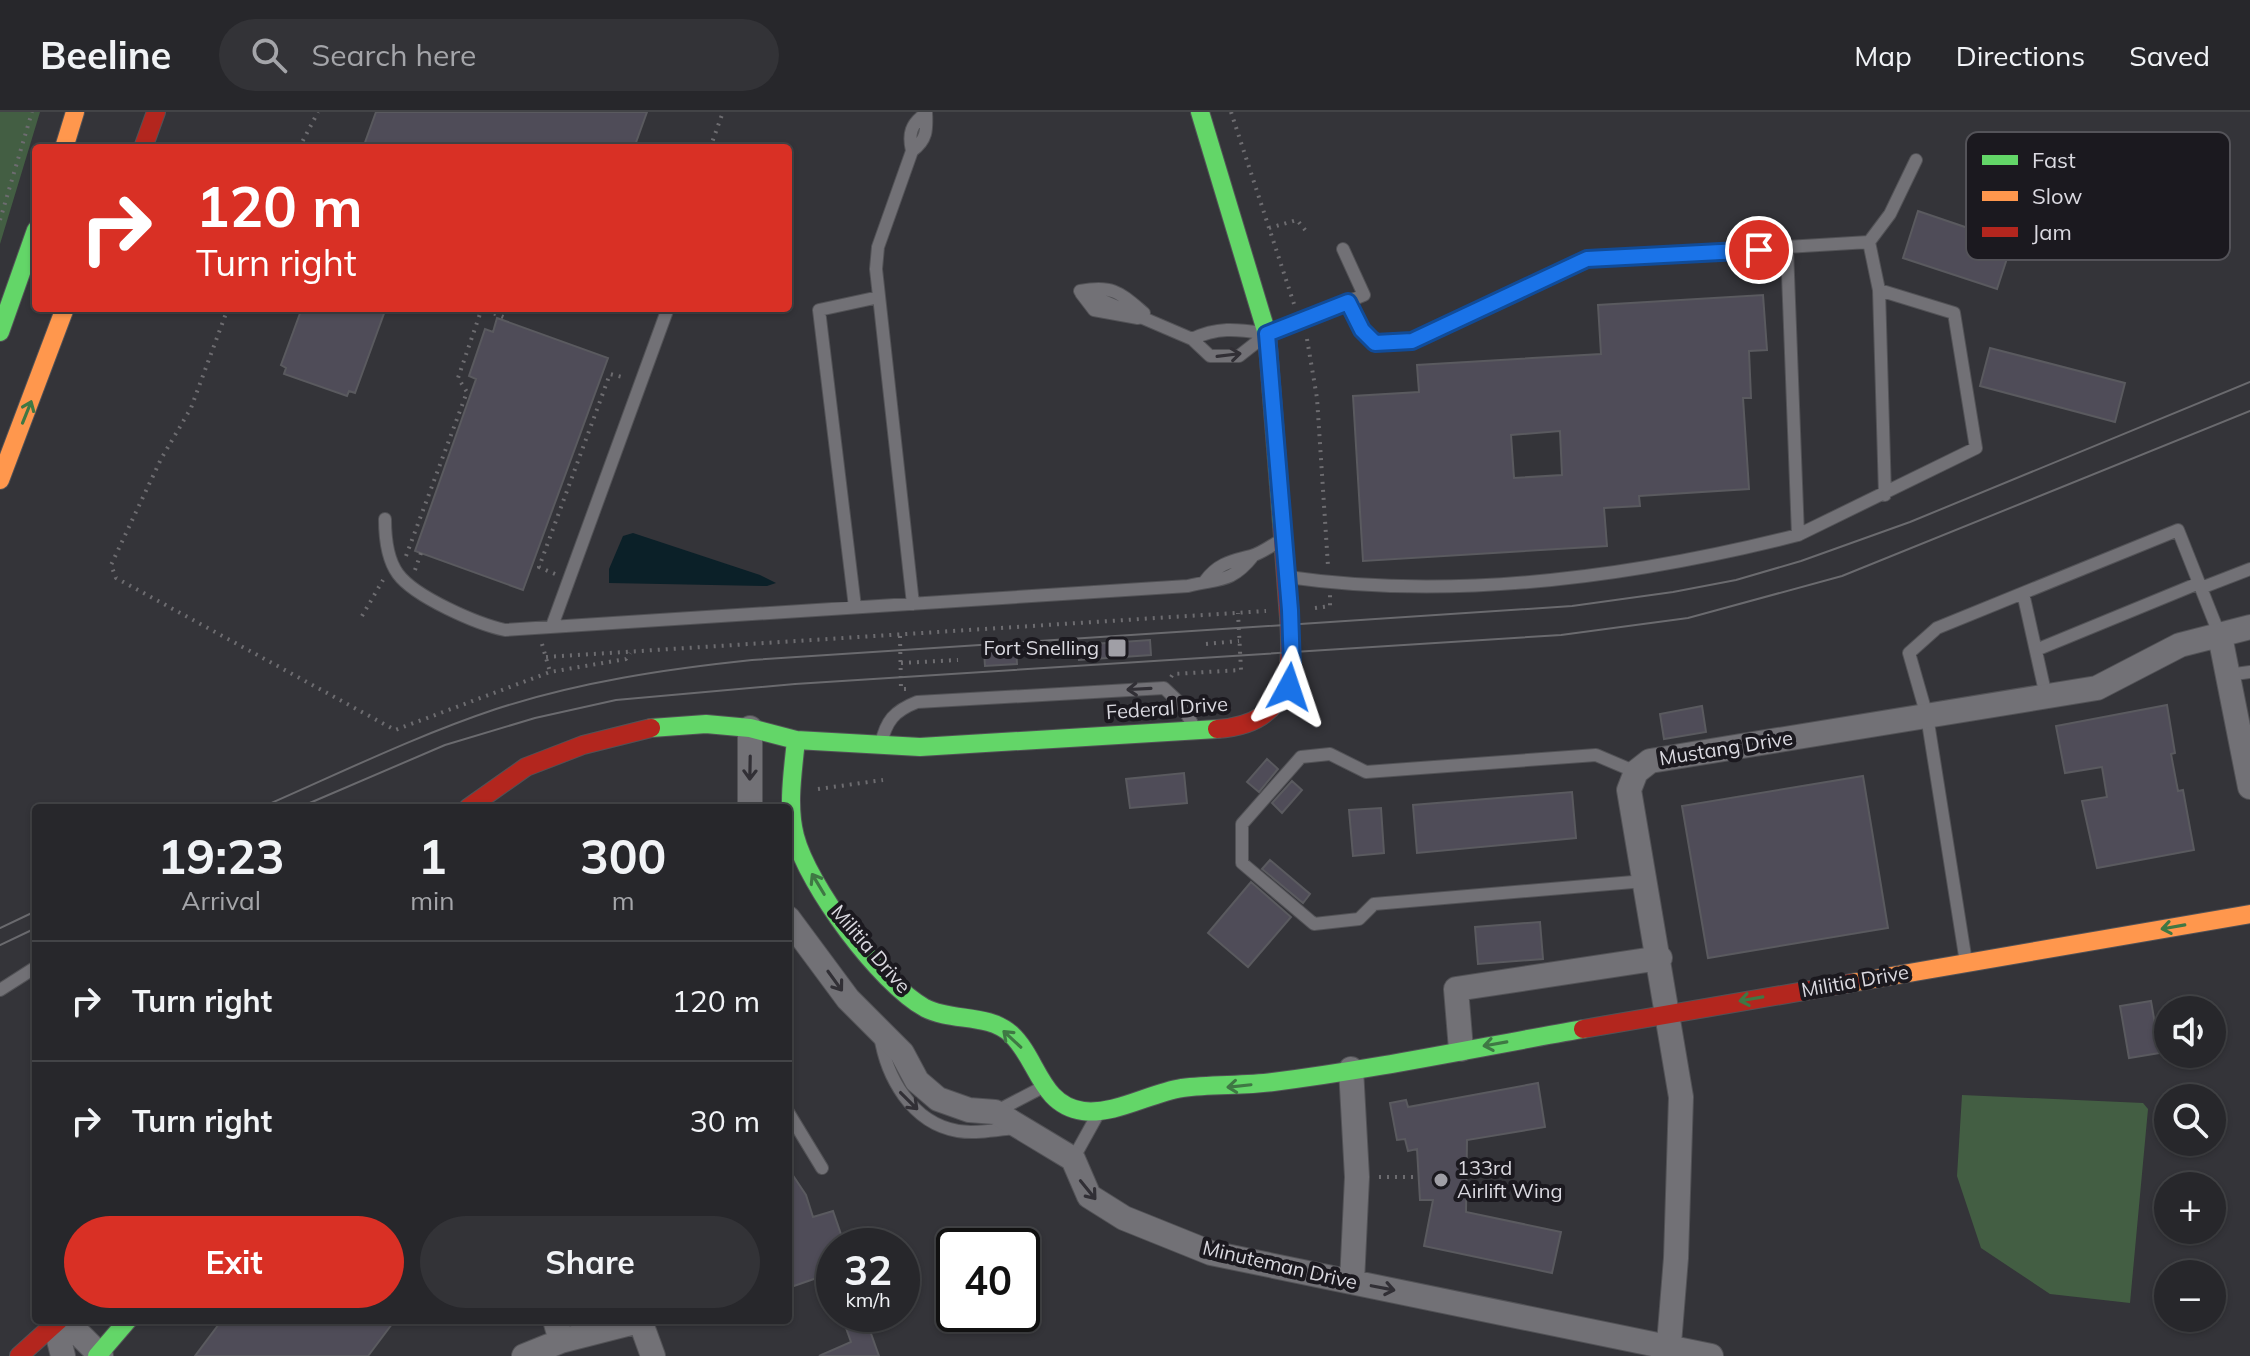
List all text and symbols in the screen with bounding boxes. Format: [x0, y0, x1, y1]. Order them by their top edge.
search box [219, 19, 779, 91]
text: Beeline [40, 31, 171, 79]
icon: search [247, 33, 291, 77]
text: Search here [311, 36, 476, 74]
text: Map [1854, 38, 1912, 73]
text: Directions [1956, 38, 2085, 73]
text: Saved [2129, 38, 2210, 73]
legend [1966, 132, 2230, 260]
text: Fast [2032, 146, 2076, 174]
text: 120 m [196, 171, 363, 241]
icon: right [64, 176, 168, 280]
text: Slow [2032, 182, 2082, 210]
pin [1725, 216, 1793, 284]
text: Jam [2032, 218, 2072, 246]
icon: arrive [1737, 228, 1781, 272]
text: Turn right [196, 240, 357, 285]
one-way arrow [1216, 347, 1242, 362]
one-way arrow [20, 400, 35, 425]
place label: Fort Snelling [984, 635, 1099, 660]
marker: Fort Snelling [1106, 637, 1128, 659]
position arrow [1247, 645, 1331, 729]
one-way arrow [1126, 682, 1153, 697]
street label: Federal Drive [1105, 691, 1229, 724]
street label: Mustang Drive [1657, 725, 1794, 770]
one-way arrow [742, 754, 757, 781]
text: 19:23 [158, 826, 285, 886]
text: 1 [418, 826, 447, 886]
text: 300 [580, 826, 666, 886]
one-way arrow [809, 873, 825, 896]
text: Arrival [181, 884, 261, 917]
text: min [410, 884, 454, 917]
text: m [612, 884, 635, 917]
street label: Militia Drive [826, 899, 916, 998]
one-way arrow [2161, 921, 2186, 936]
street label: Militia Drive [1799, 959, 1911, 1002]
one-way arrow [826, 969, 843, 991]
icon: right [64, 979, 108, 1023]
text: Turn right [132, 982, 272, 1020]
text: 120 m [672, 982, 760, 1020]
one-way arrow [1739, 992, 1764, 1007]
map controls [2154, 996, 2226, 1332]
button: sound [2154, 996, 2226, 1068]
one-way arrow [1002, 1030, 1023, 1049]
one-way arrow [1483, 1037, 1508, 1052]
one-way arrow [1226, 1078, 1252, 1093]
button: search [2154, 1084, 2226, 1156]
one-way arrow [900, 1091, 919, 1111]
icon: right [64, 1099, 108, 1143]
text: Turn right [132, 1102, 272, 1140]
text: 30 m [690, 1102, 760, 1140]
place label: 133rd Airlift Wing [1457, 1155, 1563, 1203]
marker: 133rd Airlift Wing [1432, 1171, 1450, 1189]
button: + [2154, 1172, 2226, 1244]
one-way arrow [1080, 1179, 1097, 1200]
button: Exit [64, 1216, 404, 1308]
button: Share [420, 1216, 760, 1308]
speed limit sign: 40 [936, 1228, 1040, 1332]
street label: Minuteman Drive [1200, 1235, 1360, 1294]
text: 32 [844, 1245, 892, 1295]
button: − [2154, 1260, 2226, 1332]
one-way arrow [1370, 1281, 1396, 1296]
text: km/h [845, 1287, 891, 1312]

